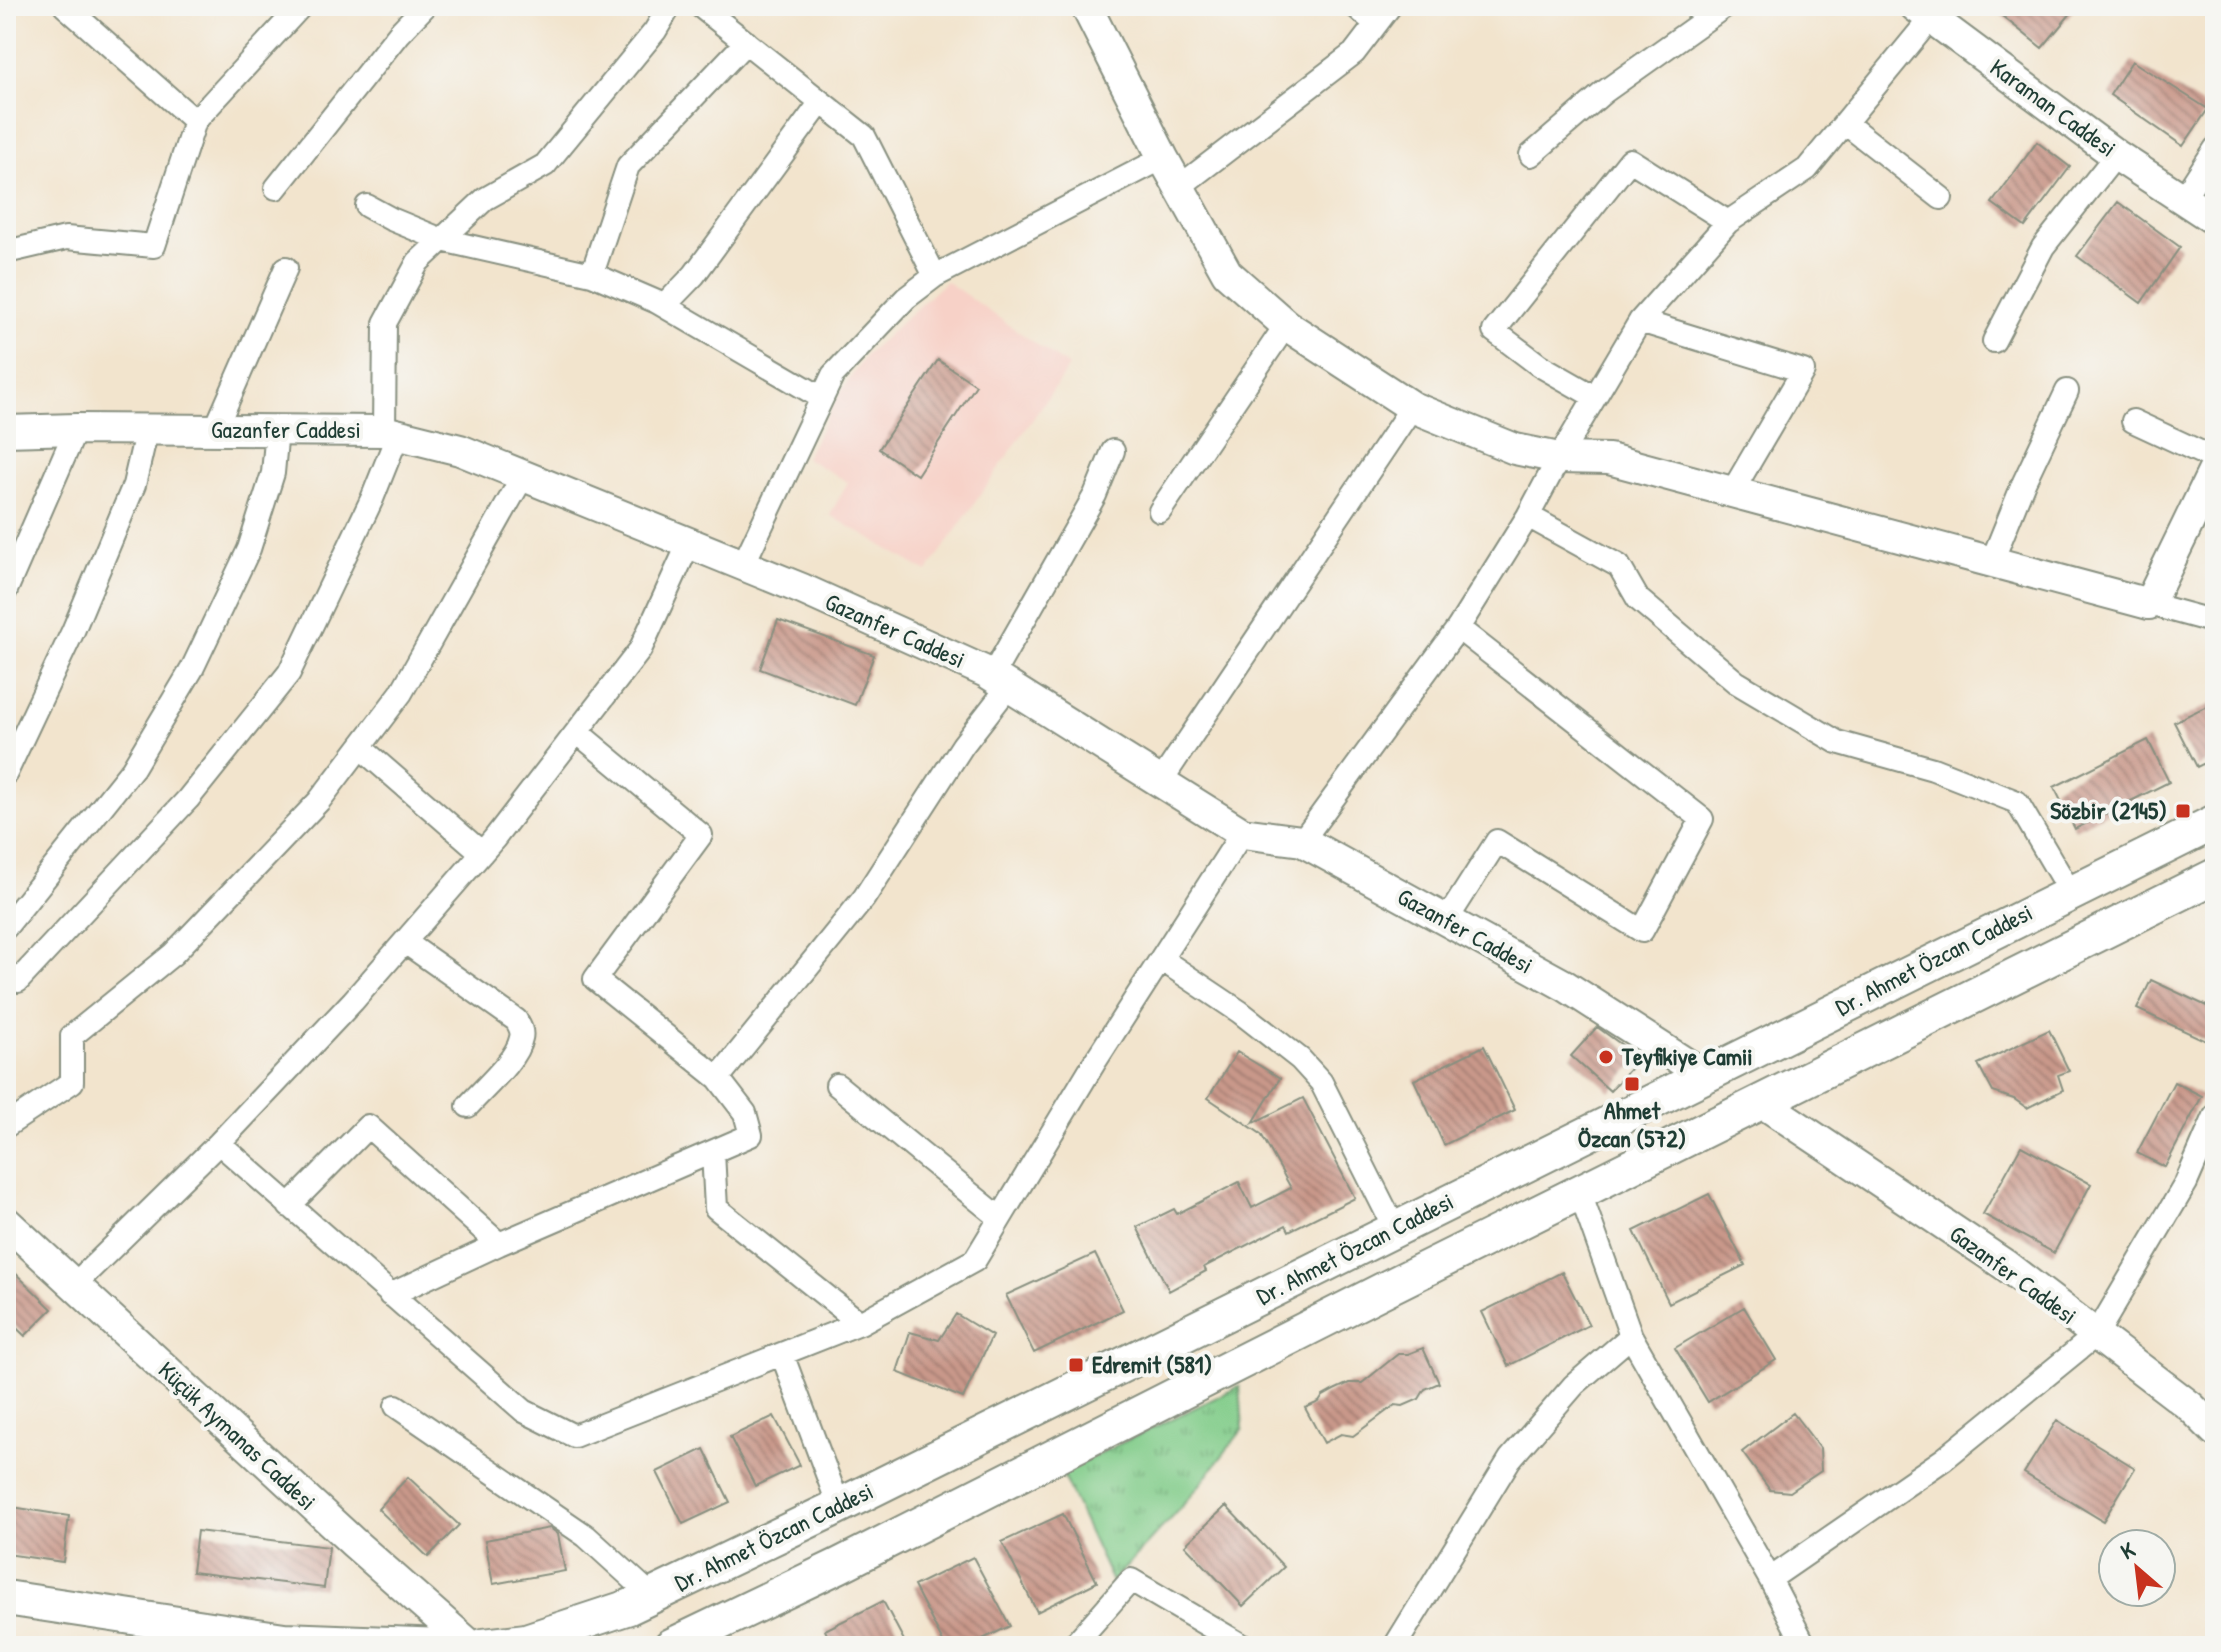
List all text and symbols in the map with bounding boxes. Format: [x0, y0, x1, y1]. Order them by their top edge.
street label: Karaman Caddesi [1984, 51, 2123, 164]
street label: Gazanfer Caddesi [211, 413, 361, 445]
street label: Gazanfer Caddesi [820, 585, 970, 675]
place label: Sözbir (2145) [2050, 794, 2167, 826]
marker: Sözbir (2145) [2174, 802, 2192, 820]
street label: Gazanfer Caddesi [1392, 880, 1539, 980]
street label: Dr. Ahmet Özcan Caddesi [1830, 896, 2037, 1023]
place label: Teyfikiye Camii [1621, 1040, 1753, 1073]
marker: Teyfikiye Camii [1597, 1048, 1615, 1066]
marker: Ahmet Özcan (572) [1623, 1075, 1641, 1093]
place label: Ahmet Özcan (572) [1578, 1094, 1686, 1154]
street label: Dr. Ahmet Özcan Caddesi [1251, 1185, 1458, 1312]
street label: Gazanfer Caddesi [1944, 1217, 2084, 1331]
place label: Edremit (581) [1092, 1348, 1212, 1380]
street label: Küçük Aymanas Caddesi [152, 1354, 323, 1517]
marker: Edremit (581) [1067, 1356, 1085, 1374]
street label: Dr. Ahmet Özcan Caddesi [669, 1474, 878, 1598]
north arrow [2097, 1528, 2177, 1608]
text: K [2115, 1534, 2140, 1566]

